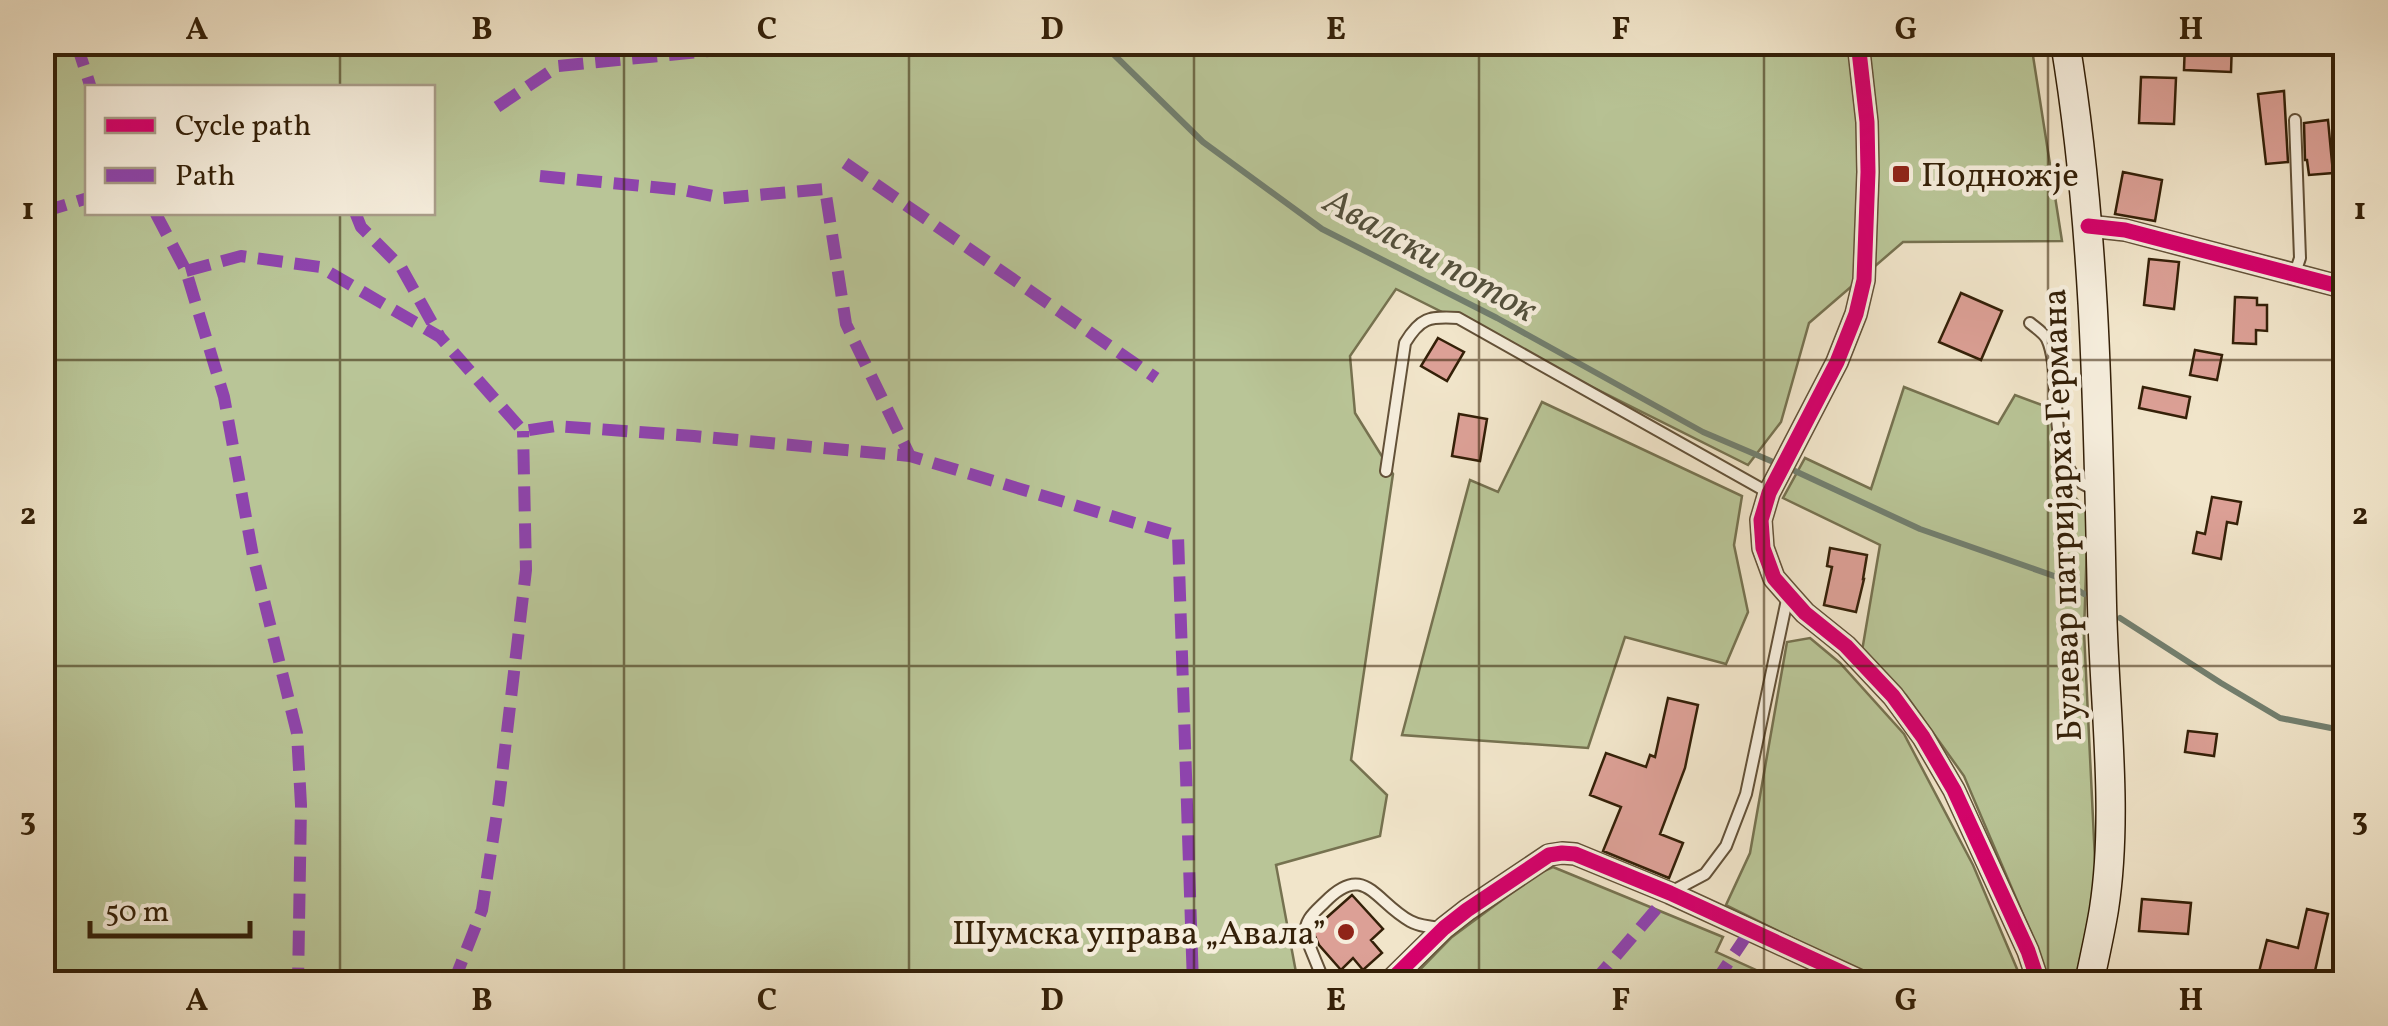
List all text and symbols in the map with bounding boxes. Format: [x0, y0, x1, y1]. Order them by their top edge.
text: A [186, 9, 209, 53]
text: B [471, 9, 493, 53]
text: C [757, 9, 777, 53]
text: D [1040, 9, 1064, 53]
text: E [1326, 9, 1346, 53]
text: F [1612, 9, 1631, 53]
text: G [1895, 9, 1917, 53]
text: H [2179, 9, 2203, 53]
legend [85, 85, 435, 215]
text: Cycle path [175, 106, 311, 148]
place label: Подножје [1921, 153, 2079, 201]
text: Path [175, 156, 235, 198]
marker: Подножје [1890, 163, 1912, 185]
water label: Авалски поток [1312, 176, 1546, 338]
text: 1 [22, 189, 34, 233]
text: 1 [2354, 189, 2366, 233]
street label: Булевар патријарха Германа [2032, 288, 2096, 742]
text: 2 [20, 494, 36, 538]
text: 2 [2352, 494, 2368, 538]
text: 3 [20, 800, 36, 844]
text: 3 [2352, 800, 2368, 844]
scale bar [90, 876, 250, 938]
text: 50 m [105, 892, 169, 934]
place label: Шумска управа „Авала” [952, 911, 1326, 959]
marker: Шумска управа „Авала” [1335, 921, 1357, 943]
text: A [186, 980, 209, 1024]
text: B [471, 980, 493, 1024]
text: C [757, 980, 777, 1024]
text: D [1040, 980, 1064, 1024]
text: E [1326, 980, 1346, 1024]
text: F [1612, 980, 1631, 1024]
text: G [1895, 980, 1917, 1024]
text: H [2179, 980, 2203, 1024]

